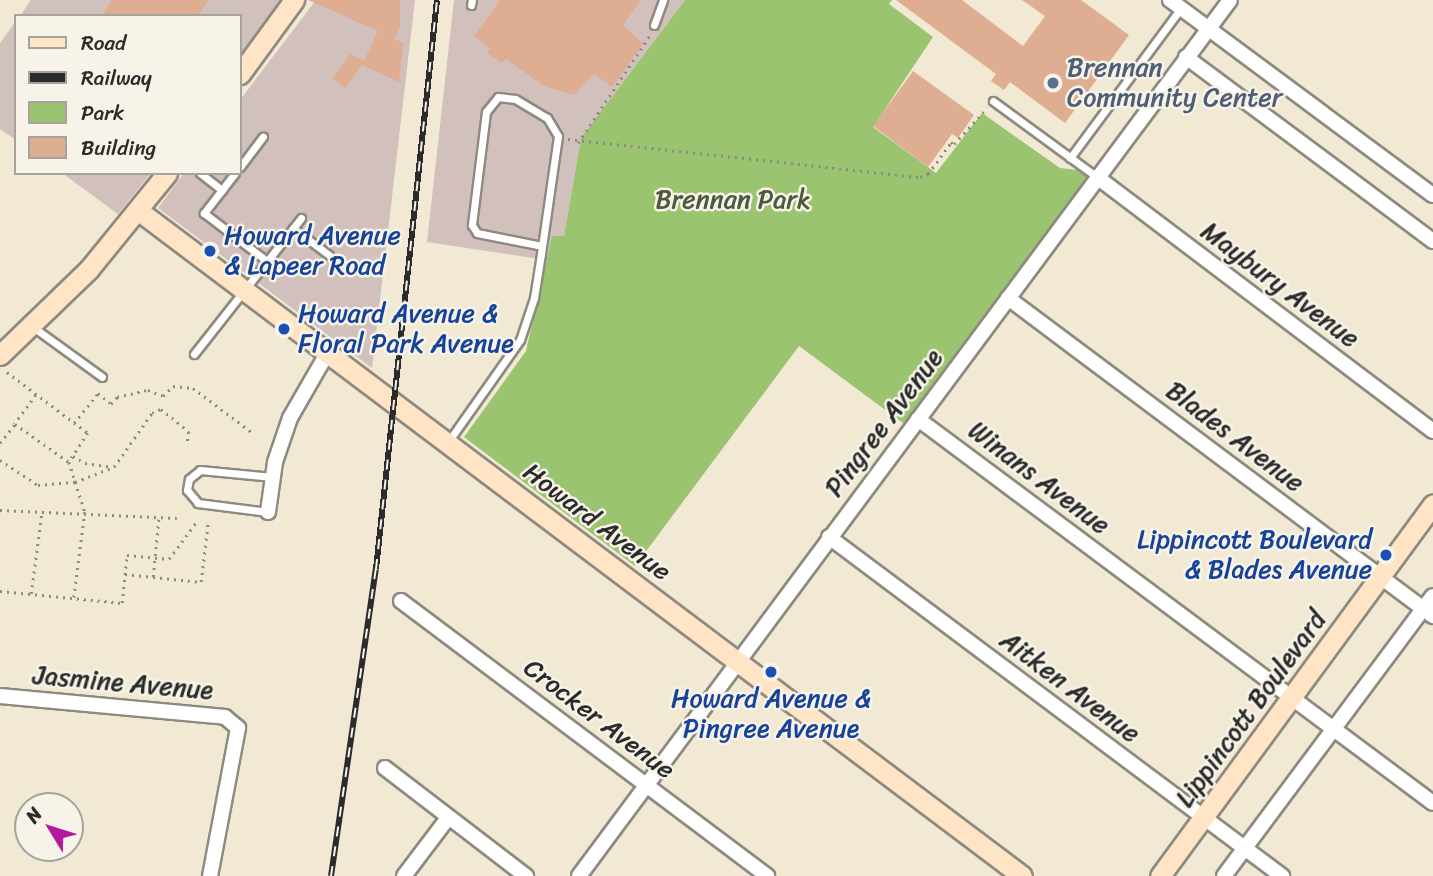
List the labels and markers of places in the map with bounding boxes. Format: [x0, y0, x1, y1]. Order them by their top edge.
place label: Brennan Community Center [1067, 52, 1282, 114]
marker: Brennan Community Center [1045, 75, 1061, 91]
place label: Howard Avenue & Lapeer Road [224, 220, 401, 282]
marker: Howard Avenue & Lapeer Road [202, 243, 218, 259]
place label: Howard Avenue & Floral Park Avenue [298, 298, 514, 360]
marker: Howard Avenue & Floral Park Avenue [276, 321, 292, 337]
place label: Lippincott Boulevard & Blades Avenue [1137, 524, 1372, 586]
marker: Lippincott Boulevard & Blades Avenue [1378, 547, 1394, 563]
marker: Howard Avenue & Pingree Avenue [763, 664, 779, 680]
place label: Howard Avenue & Pingree Avenue [671, 683, 871, 744]

